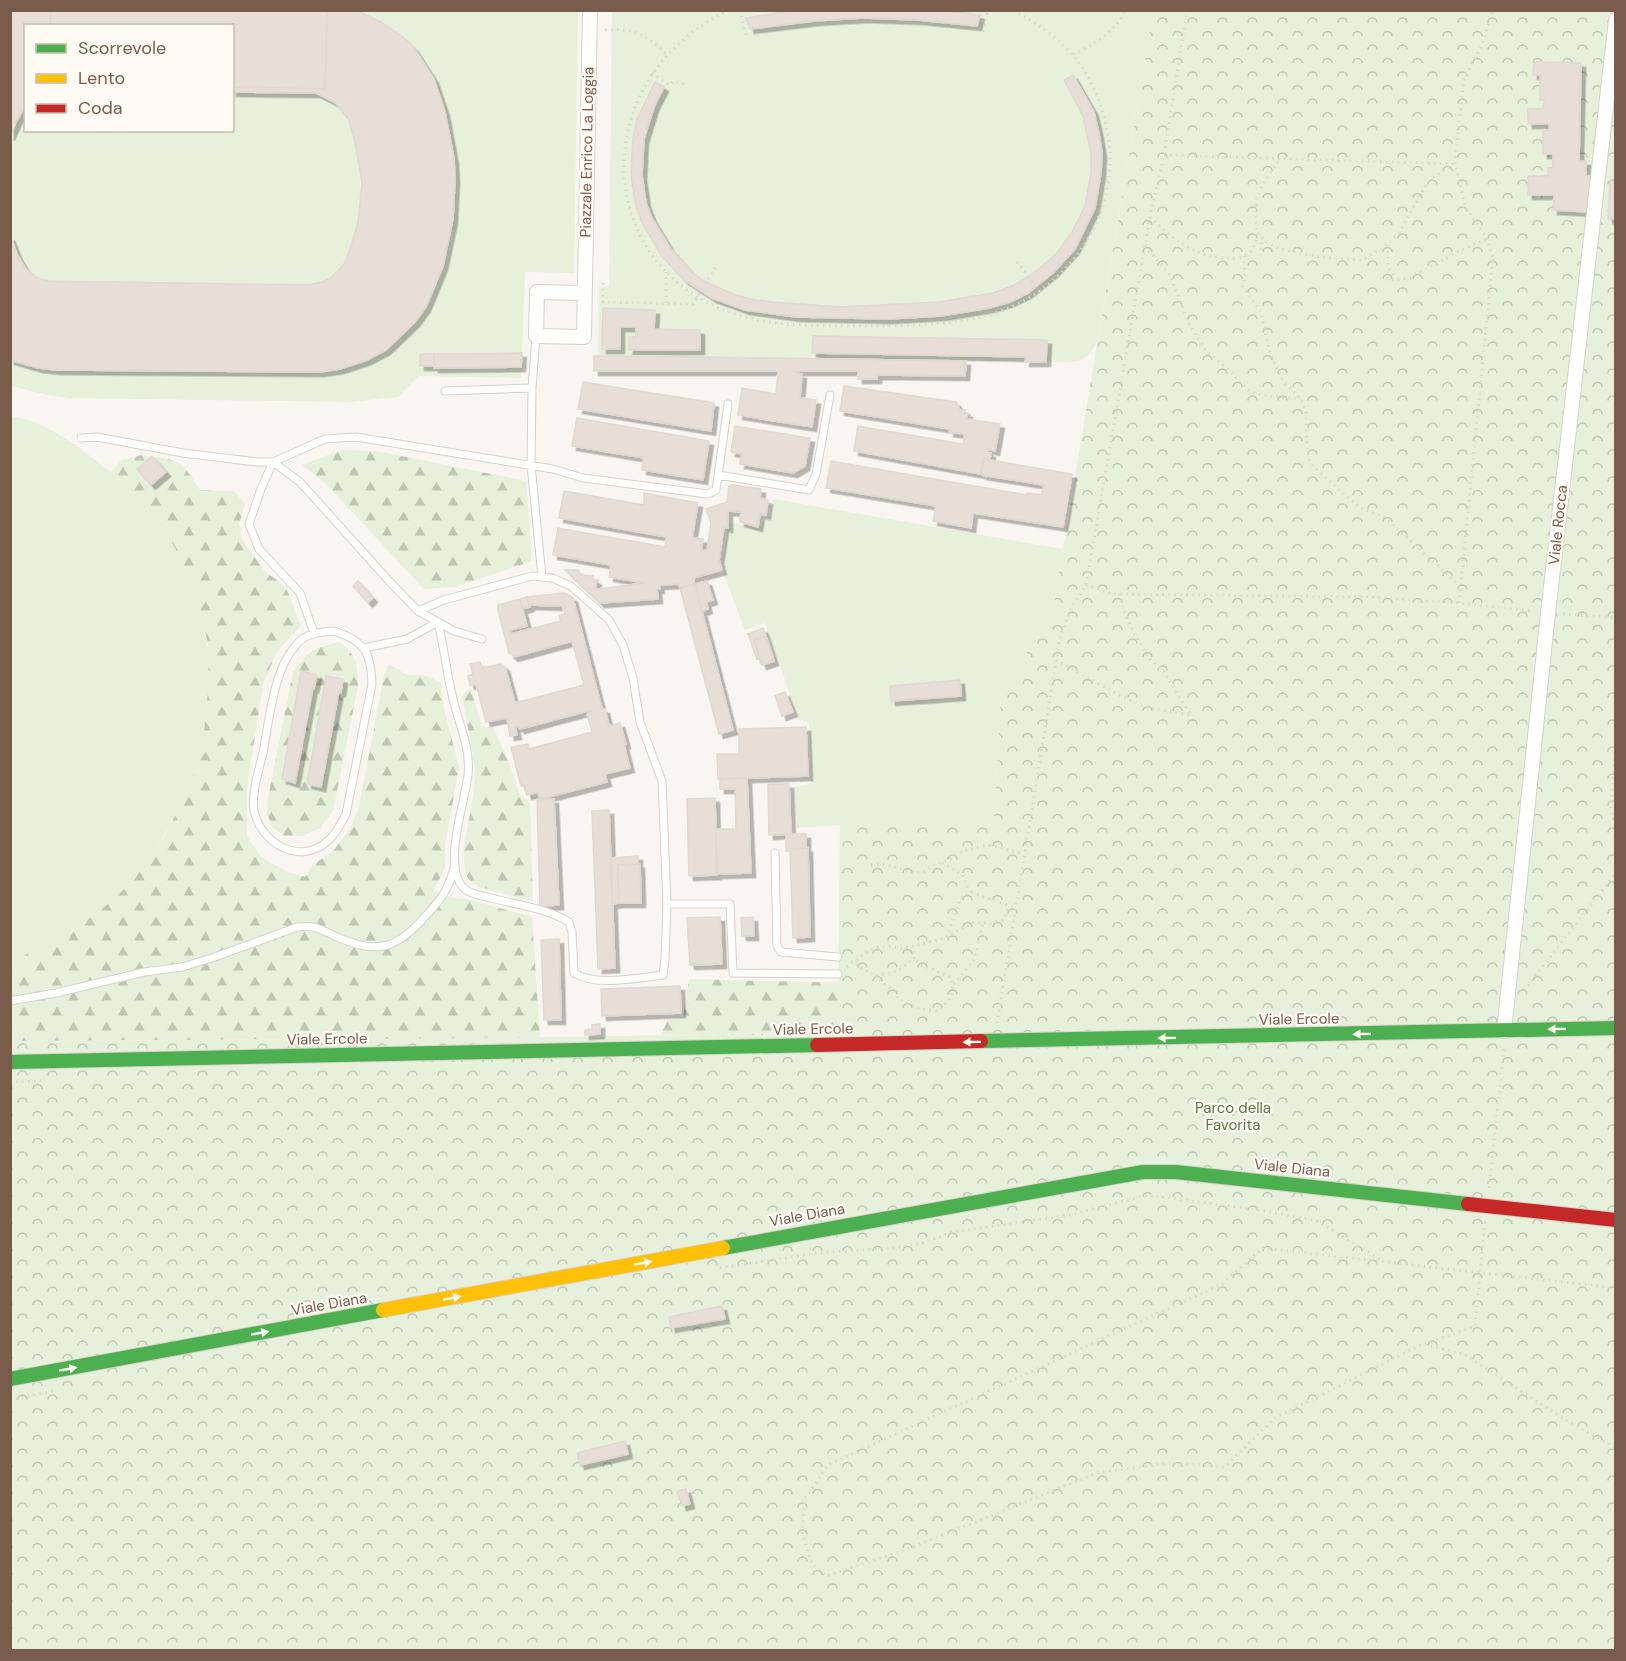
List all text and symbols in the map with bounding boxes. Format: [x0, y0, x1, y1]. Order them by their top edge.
legend [24, 24, 234, 132]
text: Scorrevole [78, 36, 166, 60]
text: Lento [78, 66, 125, 90]
street label: Piazzale Enrico La Loggia [576, 67, 598, 237]
text: Coda [78, 96, 123, 120]
street label: Viale Rocca [1544, 484, 1572, 566]
street label: Viale Ercole [1258, 1008, 1340, 1030]
street label: Viale Ercole [772, 1018, 854, 1040]
one-way arrow [1548, 1025, 1567, 1034]
street label: Viale Ercole [286, 1028, 368, 1050]
one-way arrow [1353, 1029, 1372, 1039]
one-way arrow [1158, 1033, 1177, 1042]
one-way arrow [963, 1038, 982, 1047]
park label: Parco della Favorita [1195, 1098, 1271, 1135]
street label: Viale Diana [1253, 1154, 1331, 1182]
street label: Viale Diana [768, 1199, 846, 1231]
one-way arrow [634, 1258, 653, 1267]
street label: Viale Diana [290, 1288, 368, 1320]
one-way arrow [442, 1293, 461, 1302]
one-way arrow [250, 1329, 269, 1338]
one-way arrow [59, 1364, 78, 1373]

